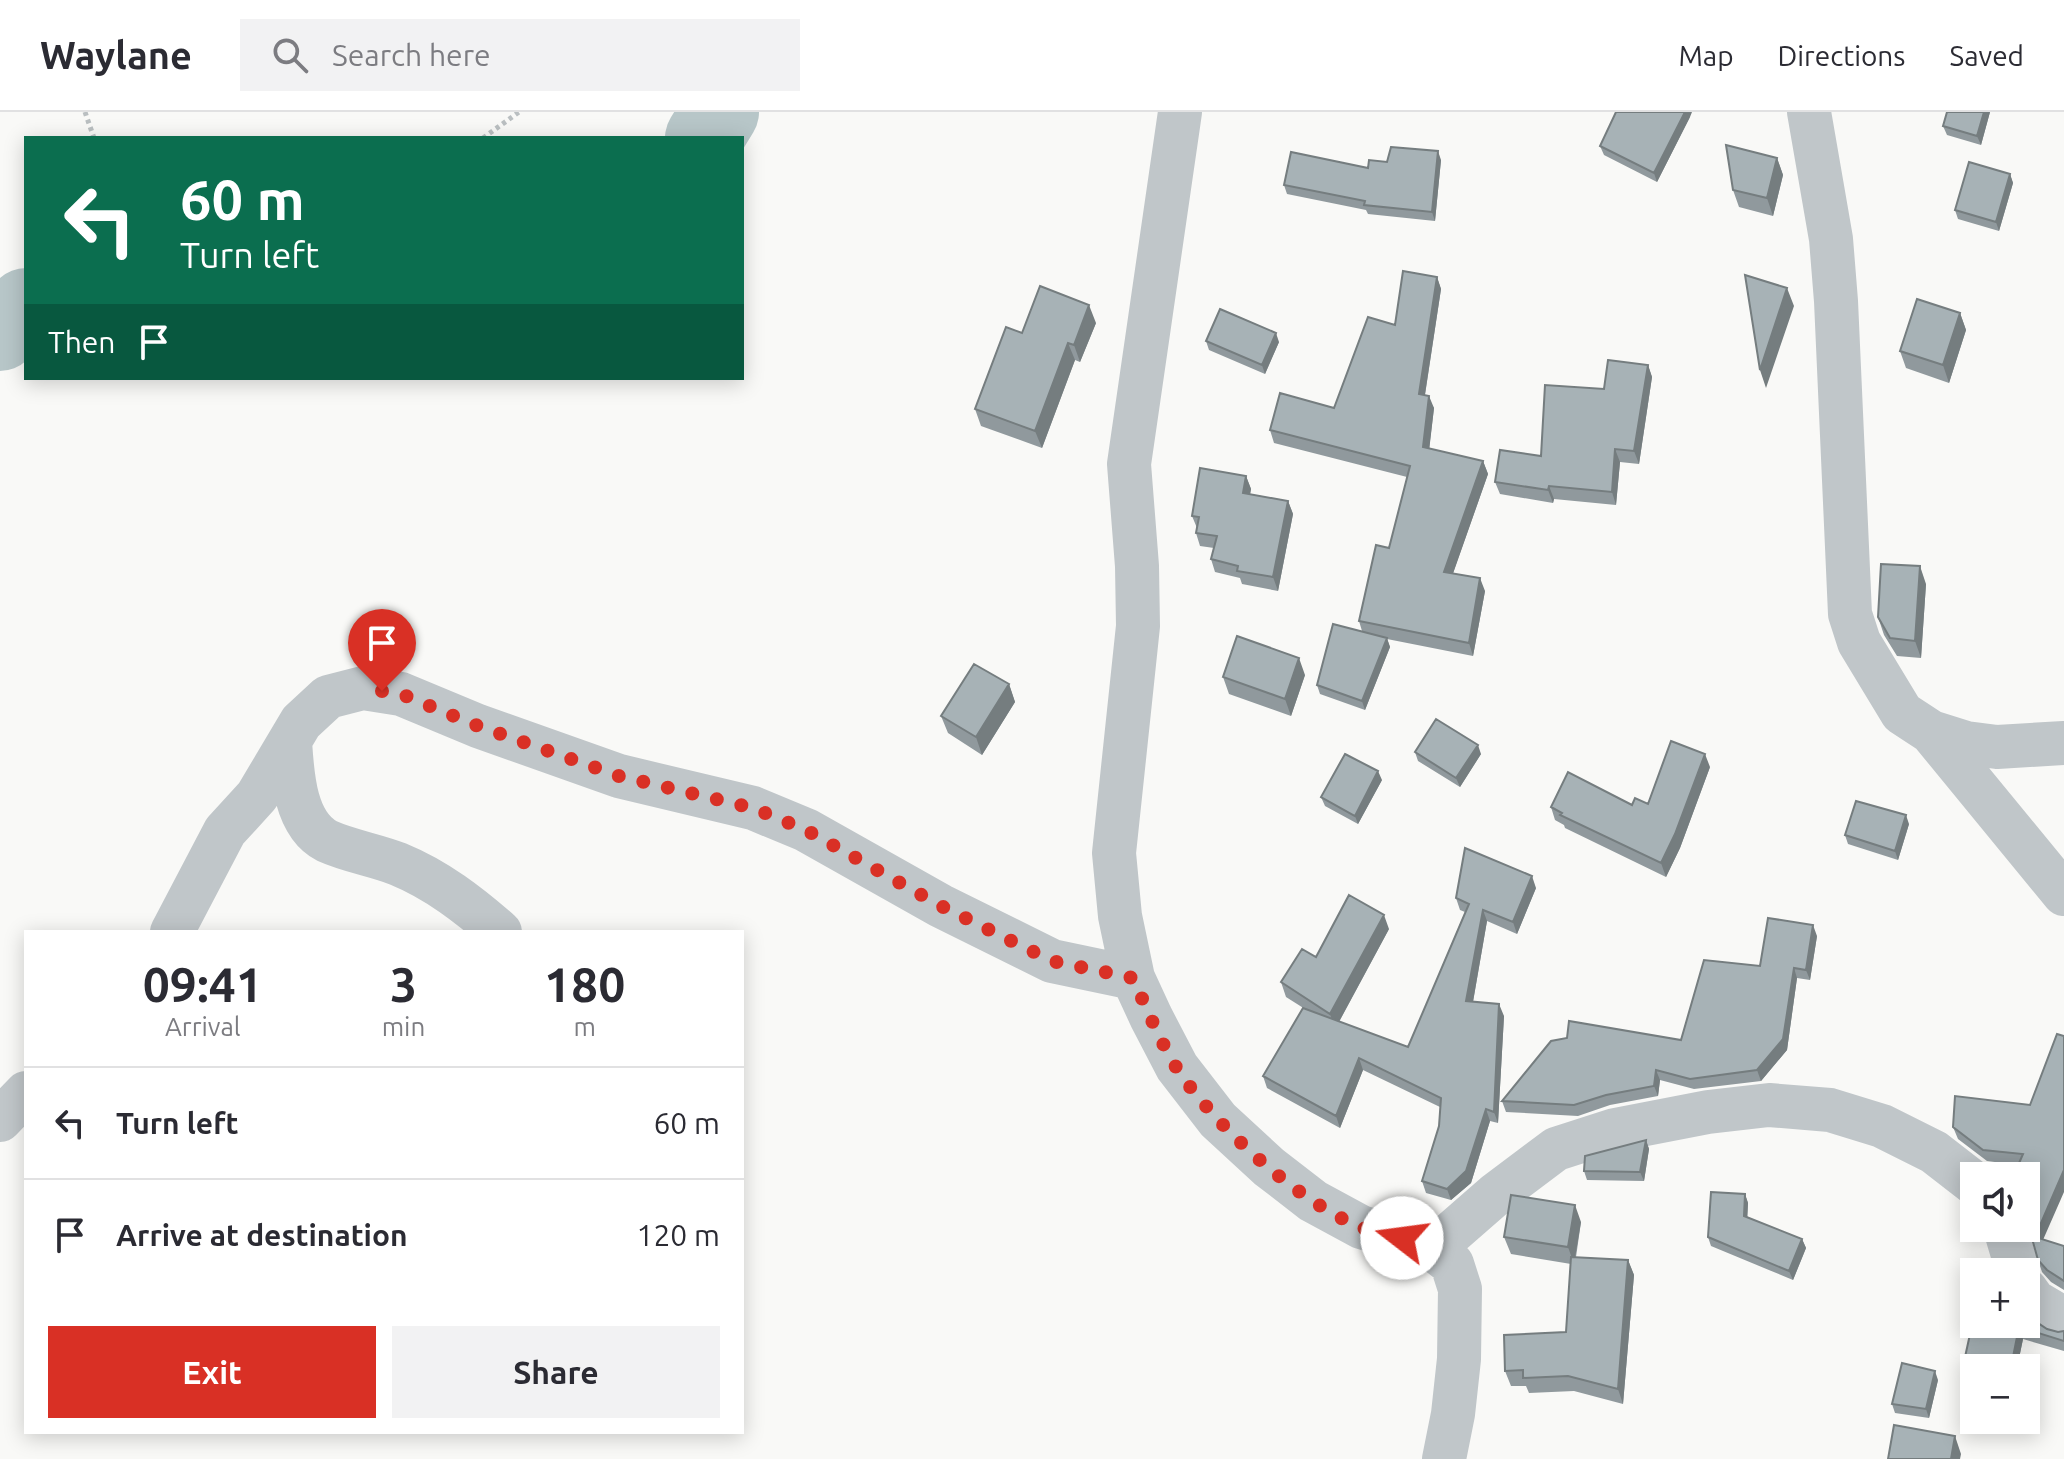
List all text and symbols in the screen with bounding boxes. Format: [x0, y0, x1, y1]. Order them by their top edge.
search box [240, 19, 800, 91]
icon: search [268, 33, 312, 77]
text: Waylane [40, 34, 192, 76]
text: Search here [332, 38, 491, 72]
text: Map [1678, 40, 1734, 71]
text: Directions [1778, 40, 1905, 71]
text: Saved [1949, 40, 2024, 71]
icon: left [48, 168, 152, 272]
text: 60 m [180, 168, 305, 231]
text: Turn left [180, 234, 319, 275]
icon: arrive [132, 320, 176, 364]
text: Then [48, 325, 116, 359]
pin [348, 609, 416, 691]
icon: arrive [360, 621, 404, 665]
text: 09:41 [143, 957, 263, 1011]
text: 3 [390, 957, 417, 1011]
text: 180 [544, 957, 625, 1011]
text: Arrival [165, 1012, 241, 1041]
text: min [382, 1012, 425, 1041]
text: m [573, 1012, 596, 1041]
icon: left [48, 1101, 92, 1145]
text: Turn left [116, 1106, 238, 1140]
text: 60 m [653, 1106, 720, 1140]
map controls [1960, 1162, 2040, 1434]
button: sound [1960, 1162, 2040, 1242]
position arrow [1360, 1196, 1444, 1280]
icon: arrive [48, 1213, 92, 1257]
text: Arrive at destination [116, 1218, 408, 1252]
text: 120 m [636, 1218, 720, 1252]
button: + [1960, 1258, 2040, 1338]
button: Exit [48, 1326, 376, 1418]
button: Share [392, 1326, 720, 1418]
button: − [1960, 1354, 2040, 1434]

